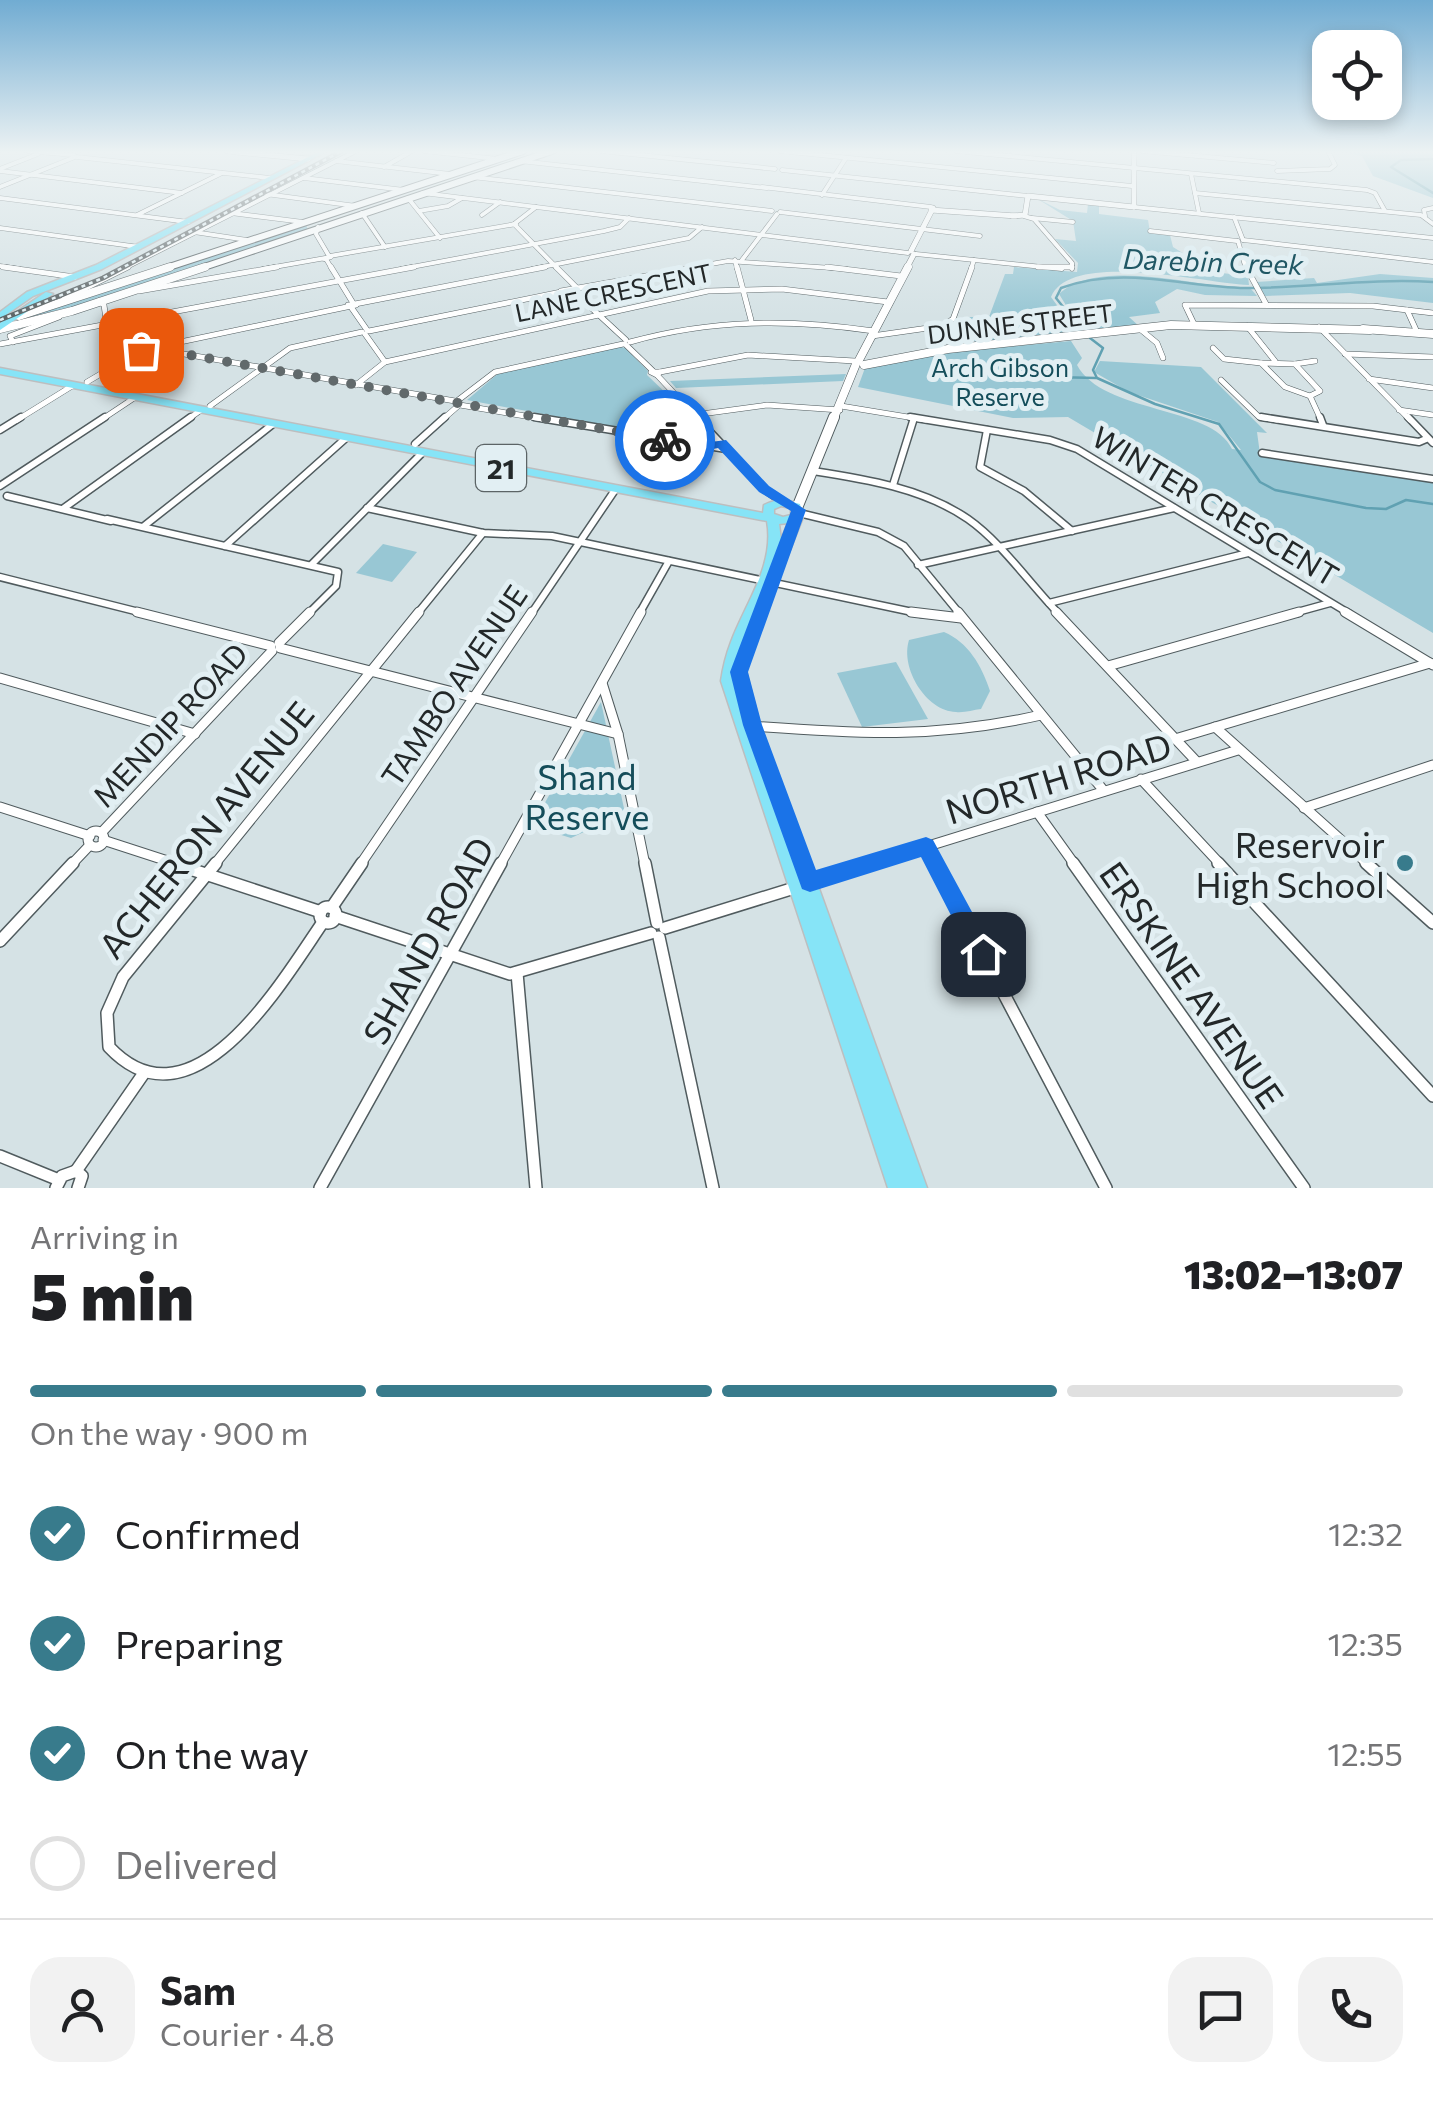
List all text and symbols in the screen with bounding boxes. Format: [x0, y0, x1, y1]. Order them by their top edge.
map controls [1312, 30, 1402, 120]
button: locate [1312, 30, 1402, 120]
water label: Darebin Creek [1122, 241, 1305, 281]
street label: LANE CRESCENT [512, 257, 714, 327]
street label: DUNNE STREET [925, 297, 1115, 349]
pin [99, 308, 184, 393]
icon: bag [114, 323, 169, 378]
park label: Arch Gibson Reserve [931, 352, 1069, 411]
courier [615, 390, 715, 490]
icon: bike [638, 413, 693, 468]
street label: WINTER CRESCENT [1086, 417, 1346, 593]
road number: 21 [476, 445, 526, 491]
street label: TAMBO AVENUE [372, 577, 534, 793]
street label: MENDIP ROAD [84, 634, 254, 814]
street label: ACHERON AVENUE [88, 692, 322, 966]
street label: NORTH ROAD [940, 722, 1176, 832]
park label: Shand Reserve [525, 754, 649, 837]
place label: Reservoir High School [1195, 822, 1385, 905]
street label: SHAND ROAD [352, 829, 502, 1051]
street label: ERSKINE AVENUE [1092, 852, 1294, 1116]
marker: Reservoir High School [1394, 852, 1416, 874]
pin [941, 912, 1026, 997]
icon: home [956, 927, 1011, 982]
text: Arriving in [30, 1216, 179, 1256]
text: 13:02–13:07 [1184, 1250, 1403, 1297]
text: 5 min [30, 1254, 194, 1333]
text: On the way · 900 m [30, 1412, 308, 1452]
icon: check [30, 1506, 85, 1561]
text: Confirmed [115, 1510, 301, 1557]
text: 12:32 [1328, 1513, 1403, 1553]
icon: check [30, 1616, 85, 1671]
text: Preparing [115, 1620, 283, 1667]
text: 12:35 [1327, 1623, 1403, 1663]
icon: check [30, 1726, 85, 1781]
text: On the way [115, 1730, 309, 1777]
text: 12:55 [1327, 1733, 1403, 1773]
text: Delivered [115, 1840, 278, 1887]
button: person [30, 1957, 135, 2062]
button: chat [1168, 1957, 1273, 2062]
button: phone [1298, 1957, 1403, 2062]
text: Sam [160, 1966, 236, 2013]
text: Courier · 4.8 [160, 2013, 335, 2053]

